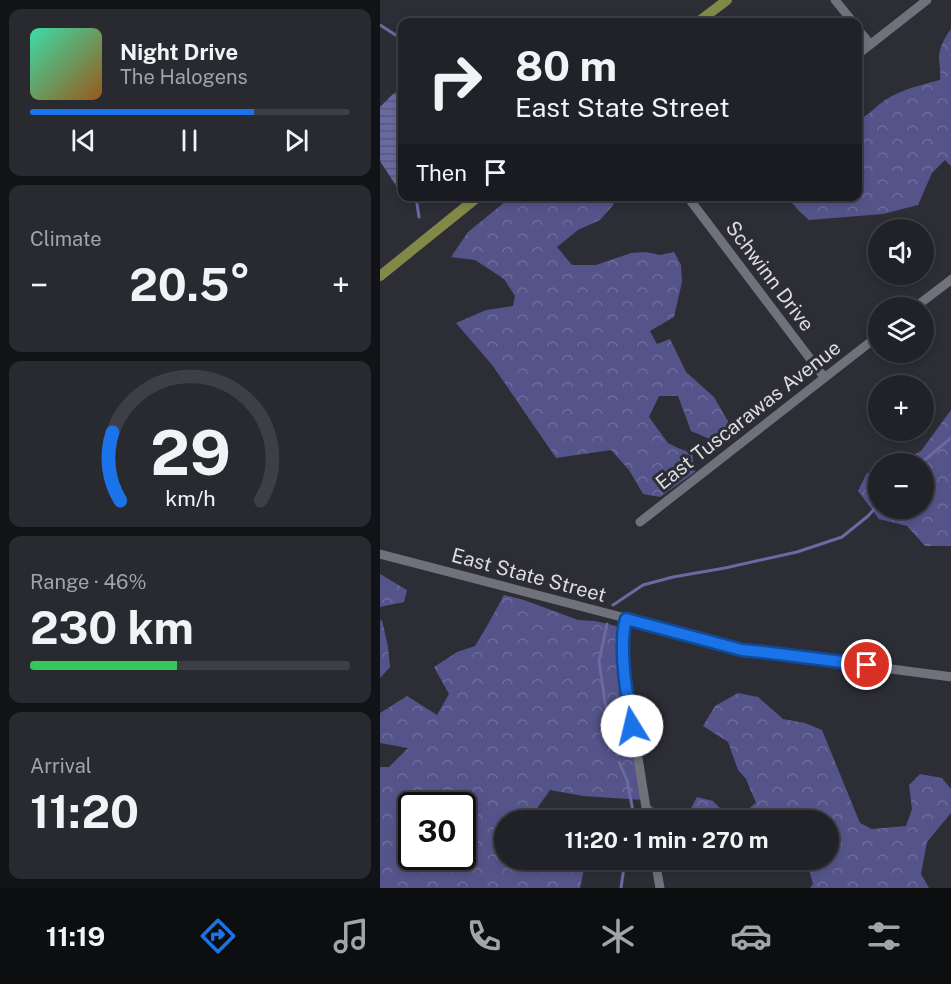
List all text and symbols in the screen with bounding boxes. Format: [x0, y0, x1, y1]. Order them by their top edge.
text: Night Drive [120, 39, 238, 65]
text: 80 m [515, 41, 617, 90]
icon: right [416, 42, 494, 120]
text: The Halogens [120, 65, 248, 89]
text: East State Street [515, 91, 730, 123]
icon: previous [67, 124, 100, 157]
icon: pause [173, 124, 206, 157]
icon: next [280, 124, 313, 157]
icon: arrive [479, 156, 512, 189]
text: Then [416, 160, 467, 186]
street label: Schwinn Drive [721, 216, 819, 336]
map controls [868, 219, 934, 519]
button: sound [868, 219, 934, 285]
text: Climate [30, 227, 102, 251]
text: 20.5° [129, 258, 251, 311]
text: − [30, 266, 48, 304]
text: + [332, 266, 350, 304]
button: layers [868, 297, 934, 363]
street label: East Tuscarawas Avenue [651, 335, 845, 495]
button: + [868, 375, 934, 441]
text: 29 [150, 416, 230, 489]
button: − [868, 453, 934, 519]
text: km/h [165, 486, 215, 511]
street label: East State Street [449, 543, 609, 607]
text: Range · 46% [30, 570, 147, 594]
text: 230 km [30, 601, 194, 654]
pin [841, 639, 892, 690]
icon: arrive [850, 648, 883, 681]
position arrow [600, 694, 664, 758]
text: Arrival [30, 754, 92, 778]
text: 11:20 [30, 785, 139, 838]
speed limit sign: 30 [398, 792, 476, 870]
text: 11:20 · 1 min · 270 m [565, 827, 768, 853]
icon: directions [197, 915, 239, 957]
icon: music [330, 915, 372, 957]
icon: phone [463, 915, 505, 957]
icon: climate [597, 915, 639, 957]
icon: car [730, 915, 772, 957]
icon: filters [863, 915, 905, 957]
text: 11:19 [46, 920, 105, 952]

